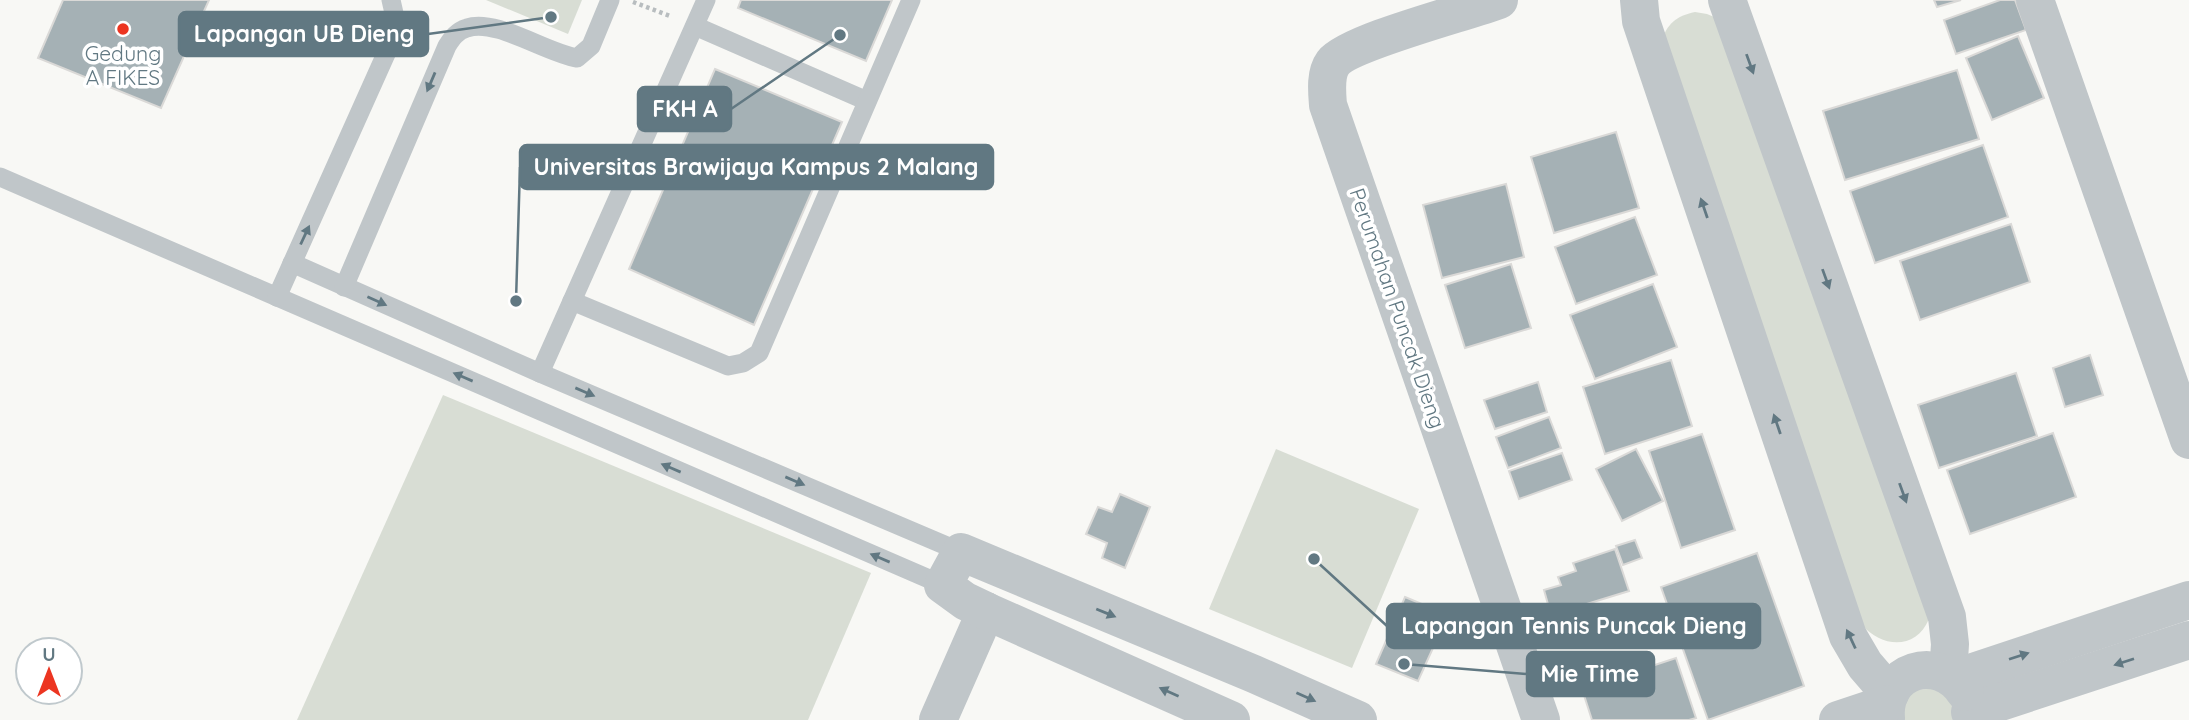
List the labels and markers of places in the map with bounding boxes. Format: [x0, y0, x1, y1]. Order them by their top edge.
callout: Lapangan UB Dieng [179, 12, 428, 56]
marker: Gedung A FIKES [115, 21, 131, 37]
place label: Gedung A FIKES [85, 40, 161, 90]
callout: FKH A [638, 87, 731, 131]
callout: Universitas Brawijaya Kampus 2 Malang [520, 145, 993, 189]
callout: Lapangan Tennis Puncak Dieng [1387, 604, 1760, 648]
callout: Mie Time [1527, 652, 1654, 696]

